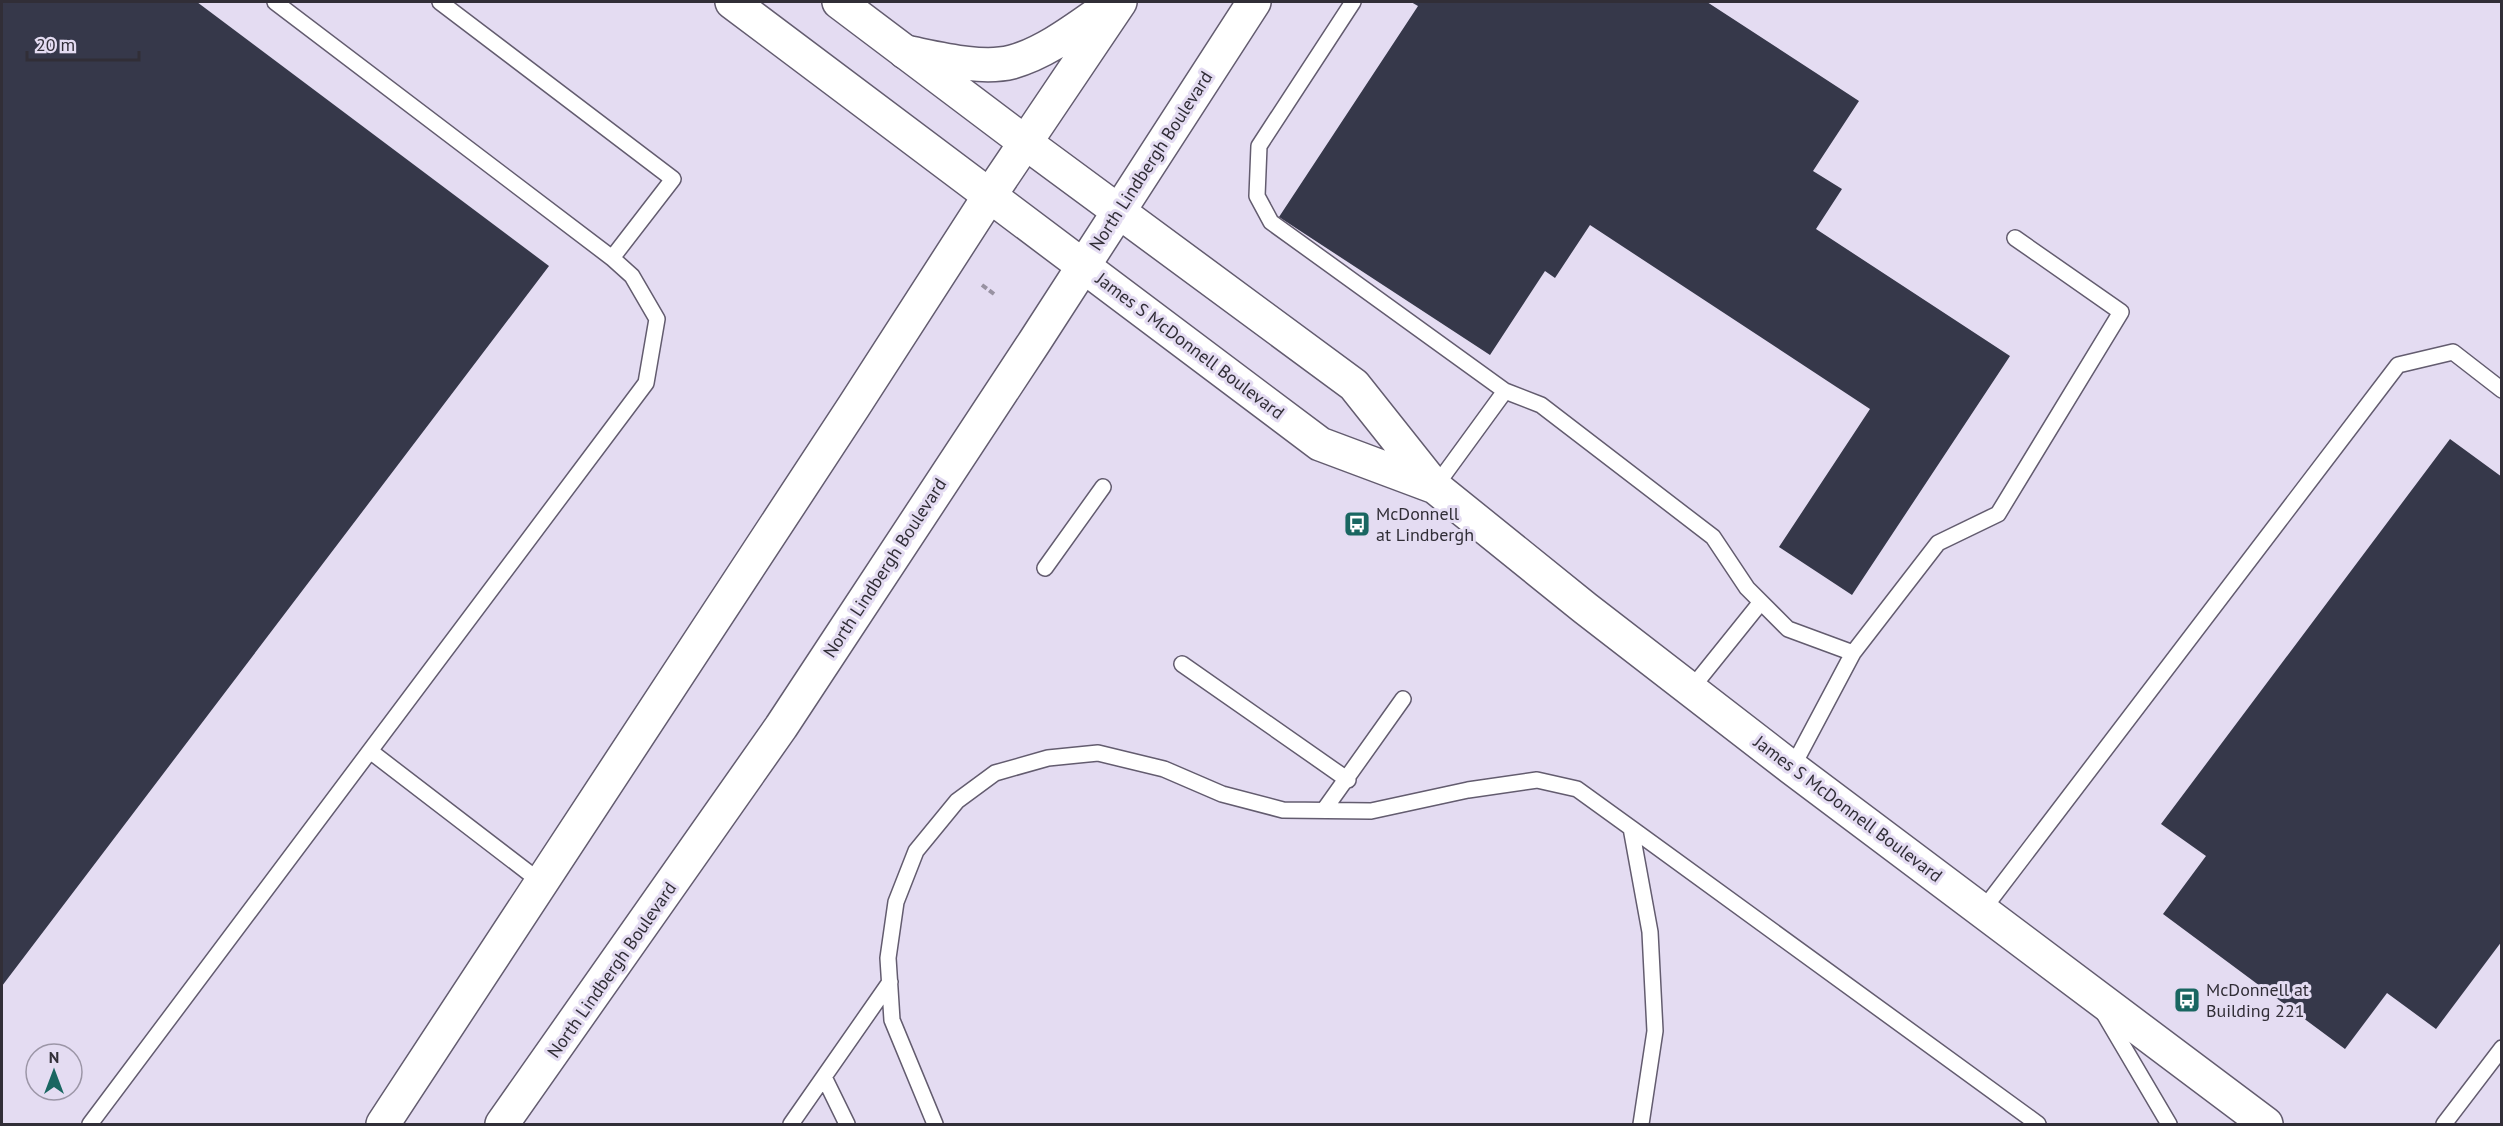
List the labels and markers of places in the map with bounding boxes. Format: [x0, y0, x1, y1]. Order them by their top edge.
place label: McDonnell at Lindbergh [1376, 502, 1474, 546]
bus stop icon: McDonnell at Lindbergh [1342, 509, 1372, 539]
place label: McDonnell at Building 221 [2206, 978, 2309, 1022]
bus stop icon: McDonnell at Building 221 [2172, 985, 2202, 1015]

